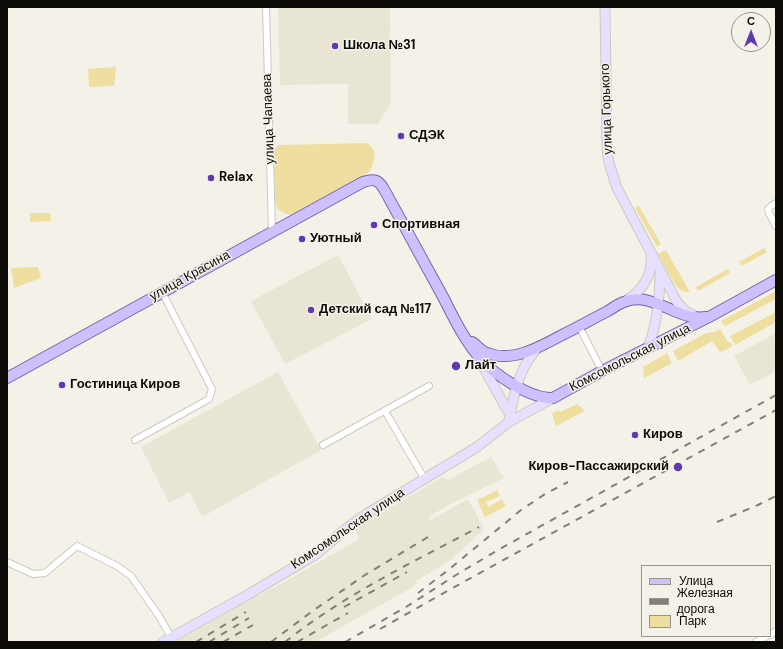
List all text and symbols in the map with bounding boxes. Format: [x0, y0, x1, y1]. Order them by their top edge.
north arrow [731, 12, 771, 52]
text: С [747, 14, 755, 28]
place label: Школа №31 [343, 38, 416, 54]
marker: Школа №31 [330, 41, 340, 51]
street label: улица Горького [598, 63, 616, 155]
street label: улица Чапаева [260, 73, 278, 165]
place label: СДЭК [409, 128, 445, 144]
marker: СДЭК [396, 131, 406, 141]
place label: Relax [219, 170, 253, 186]
marker: Relax [206, 173, 216, 183]
place label: Спортивная [382, 217, 460, 233]
marker: Спортивная [369, 220, 379, 230]
place label: Уютный [310, 231, 362, 247]
marker: Уютный [297, 234, 307, 244]
street label: улица Красина [147, 248, 233, 304]
place label: Детский сад №117 [319, 302, 431, 318]
marker: Детский сад №117 [306, 305, 316, 315]
street label: Комсомольская улица [567, 321, 693, 395]
place label: Лайт [465, 358, 496, 374]
marker: Лайт [450, 360, 462, 372]
place label: Гостиница Киров [70, 377, 180, 393]
marker: Гостиница Киров [57, 380, 67, 390]
place label: Киров [643, 427, 683, 443]
marker: Киров [630, 430, 640, 440]
place label: Киров-Пассажирский [528, 459, 669, 475]
marker: Киров-Пассажирский [672, 461, 684, 473]
street label: Комсомольская улица [288, 485, 408, 573]
legend [641, 565, 771, 637]
text: Улица [679, 573, 713, 589]
text: Железная дорога [677, 585, 733, 617]
text: Парк [679, 613, 706, 629]

